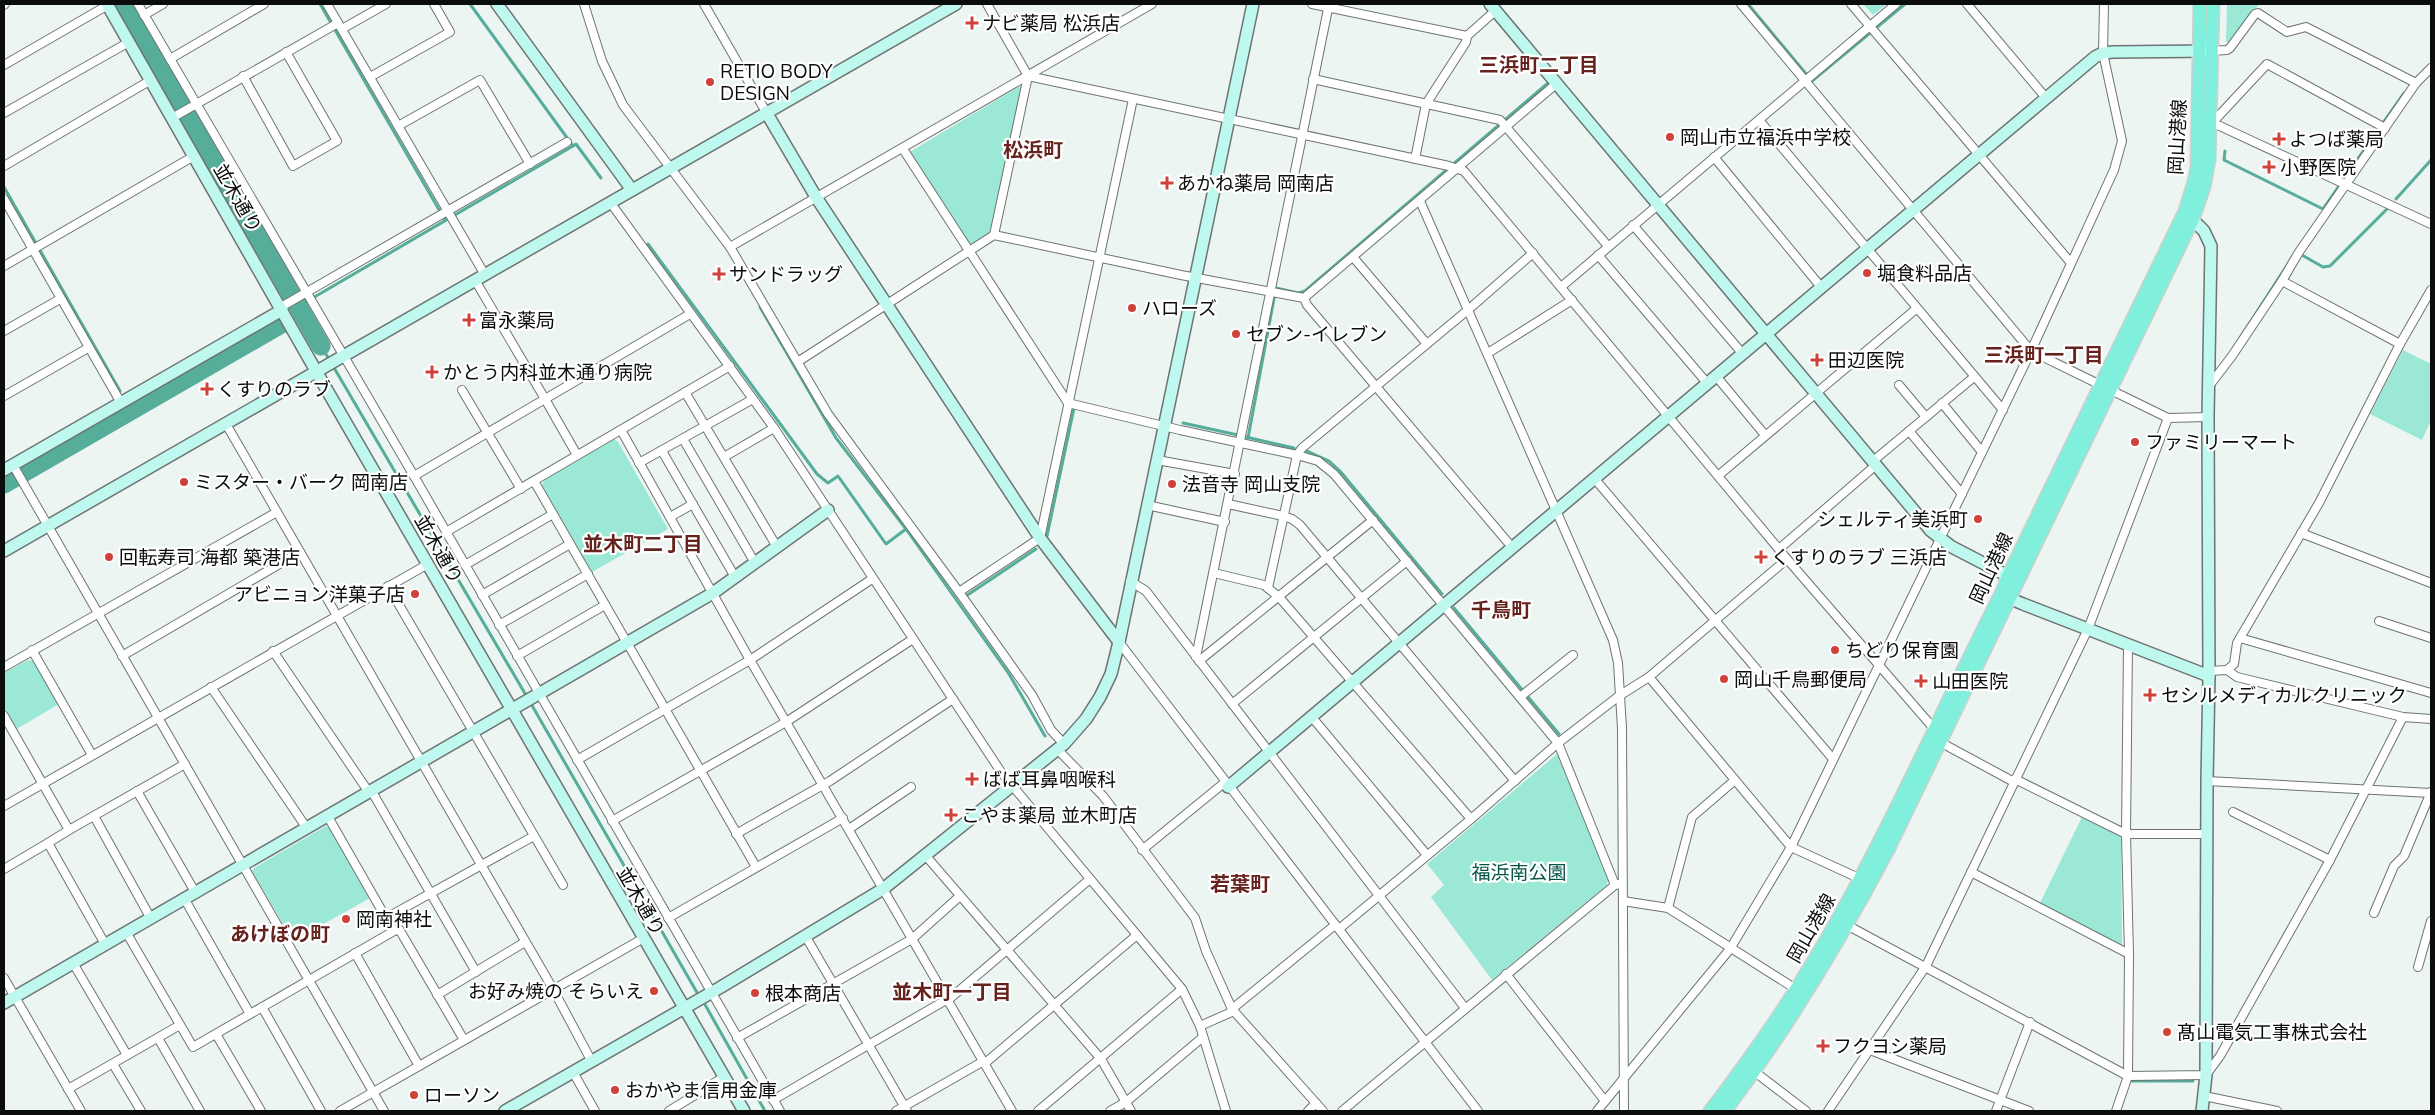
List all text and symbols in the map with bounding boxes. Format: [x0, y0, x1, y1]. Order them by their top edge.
place label: ナビ薬局 松浜店 [982, 11, 1120, 35]
marker: ナビ薬局 松浜店 [966, 17, 978, 29]
district label: 三浜町二丁目 [1479, 52, 1599, 77]
place label: RETIO BODY DESIGN [720, 59, 833, 105]
marker: RETIO BODY DESIGN [704, 76, 716, 88]
street label: 岡山港線 [2163, 98, 2191, 176]
place label: 岡山市立福浜中学校 [1680, 125, 1851, 149]
place label: よつば薬局 [2289, 127, 2384, 151]
marker: 岡山市立福浜中学校 [1664, 131, 1676, 143]
marker: よつば薬局 [2273, 133, 2285, 145]
district label: 松浜町 [1003, 137, 1063, 162]
place label: 小野医院 [2280, 155, 2356, 179]
street label: 並木通り [209, 159, 267, 237]
marker: 小野医院 [2262, 160, 2276, 174]
place label: あかね薬局 岡南店 [1177, 171, 1334, 195]
marker: あかね薬局 岡南店 [1161, 177, 1173, 189]
place label: 堀食料品店 [1877, 261, 1972, 285]
place label: サンドラッグ [729, 262, 843, 286]
marker: 堀食料品店 [1861, 267, 1873, 279]
marker: サンドラッグ [713, 268, 725, 280]
place label: ハローズ [1142, 296, 1217, 320]
marker: ハローズ [1126, 302, 1138, 314]
place label: 富永薬局 [479, 308, 555, 332]
marker: 富永薬局 [463, 314, 475, 326]
place label: セブン-イレブン [1246, 322, 1387, 346]
marker: セブン-イレブン [1230, 328, 1242, 340]
district label: 三浜町一丁目 [1984, 342, 2104, 367]
place label: 田辺医院 [1828, 348, 1904, 372]
marker: 田辺医院 [1810, 353, 1824, 367]
place label: かとう内科並木通り病院 [443, 360, 652, 384]
marker: かとう内科並木通り病院 [425, 365, 439, 379]
place label: くすりのラブ [217, 377, 331, 401]
marker: くすりのラブ [201, 383, 213, 395]
place label: ファミリーマート [2145, 430, 2297, 454]
marker: ファミリーマート [2129, 436, 2141, 448]
place label: ミスター・バーク 岡南店 [194, 470, 408, 494]
place label: 法音寺 岡山支院 [1182, 472, 1320, 496]
marker: ミスター・バーク 岡南店 [178, 476, 190, 488]
marker: 法音寺 岡山支院 [1166, 478, 1178, 490]
place label: シェルティ美浜町 [1817, 507, 1968, 531]
street label: 並木通り [410, 510, 468, 588]
marker: シェルティ美浜町 [1972, 513, 1984, 525]
street label: 岡山港線 [1964, 528, 2018, 608]
district label: 並木町二丁目 [583, 531, 703, 556]
place label: 回転寿司 海都 築港店 [119, 545, 300, 569]
place label: くすりのラブ 三浜店 [1771, 545, 1947, 569]
marker: 回転寿司 海都 築港店 [103, 551, 115, 563]
marker: くすりのラブ 三浜店 [1755, 551, 1767, 563]
place label: アビニョン洋菓子店 [234, 582, 405, 606]
marker: アビニョン洋菓子店 [409, 588, 421, 600]
district label: 千鳥町 [1471, 597, 1531, 622]
place label: ちどり保育園 [1845, 638, 1959, 662]
marker: ちどり保育園 [1829, 644, 1841, 656]
place label: 岡山千鳥郵便局 [1734, 667, 1867, 691]
place label: 山田医院 [1932, 669, 2008, 693]
marker: 岡山千鳥郵便局 [1718, 673, 1730, 685]
marker: 山田医院 [1914, 674, 1928, 688]
place label: セシルメディカルクリニック [2161, 683, 2407, 707]
marker: セシルメディカルクリニック [2143, 688, 2157, 702]
place label: ばば耳鼻咽喉科 [983, 767, 1116, 791]
marker: ばば耳鼻咽喉科 [965, 772, 979, 786]
place label: こやま薬局 並木町店 [961, 803, 1137, 827]
marker: こやま薬局 並木町店 [945, 809, 957, 821]
park label: 福浜南公園 [1471, 860, 1567, 884]
street label: 並木通り [612, 862, 670, 940]
district label: 若葉町 [1210, 871, 1270, 896]
street label: 岡山港線 [1782, 889, 1840, 967]
place label: 岡南神社 [356, 907, 432, 931]
marker: 岡南神社 [340, 913, 352, 925]
district label: あけぼの町 [230, 921, 330, 946]
place label: お好み焼の そらいえ [468, 979, 644, 1003]
district label: 並木町一丁目 [892, 979, 1012, 1004]
place label: 根本商店 [765, 981, 841, 1005]
marker: お好み焼の そらいえ [648, 985, 660, 997]
marker: 根本商店 [749, 987, 761, 999]
place label: 髙山電気工事株式会社 [2177, 1020, 2367, 1044]
marker: 髙山電気工事株式会社 [2161, 1026, 2173, 1038]
place label: フクヨシ薬局 [1833, 1034, 1947, 1058]
marker: フクヨシ薬局 [1817, 1040, 1829, 1052]
place label: おかやま信用金庫 [625, 1078, 777, 1102]
place label: ローソン [424, 1083, 500, 1107]
marker: おかやま信用金庫 [609, 1084, 621, 1096]
marker: ローソン [408, 1089, 420, 1101]

